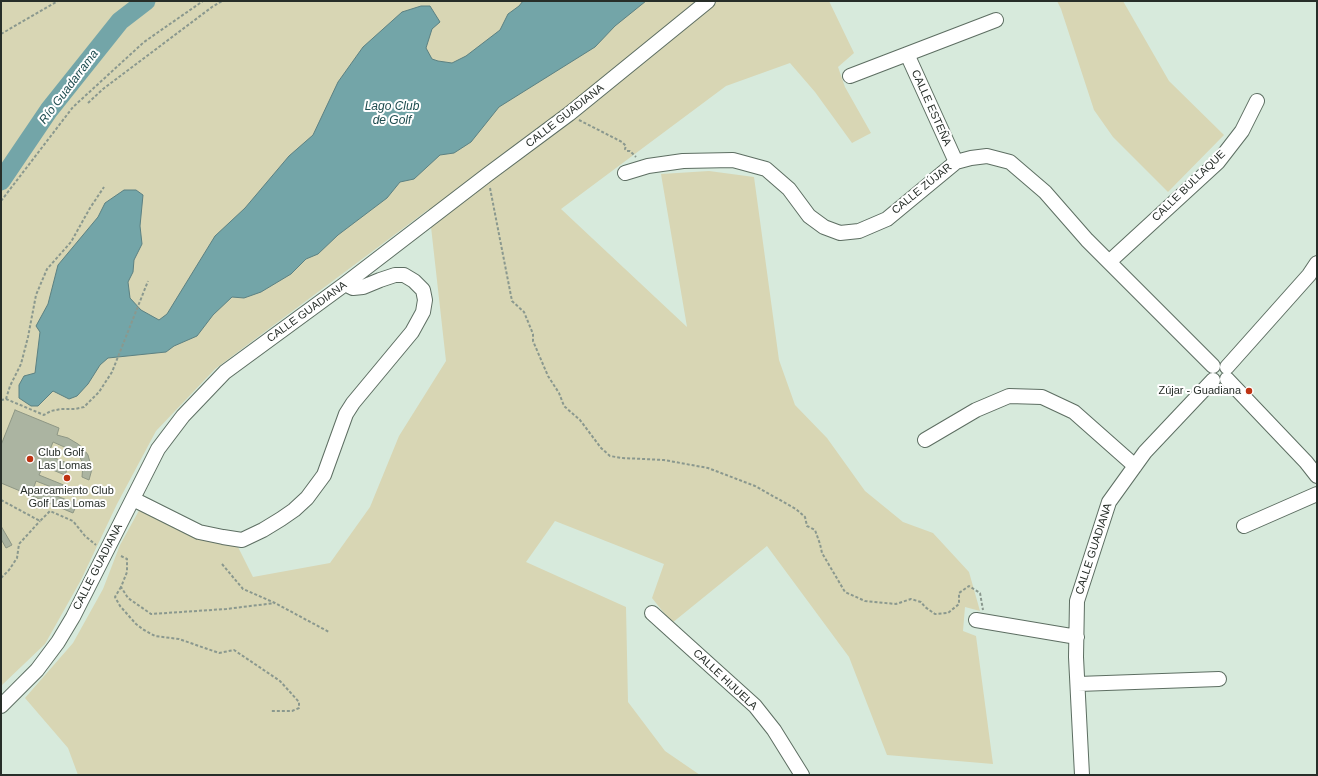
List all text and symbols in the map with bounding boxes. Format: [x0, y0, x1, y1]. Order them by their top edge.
water label: Río Guadarrama [36, 47, 102, 127]
street label: CALLE ESTEÑA [908, 68, 954, 148]
street label: CALLE GUADIANA [523, 81, 607, 151]
water label: Lago Club de Golf [365, 100, 419, 128]
street label: CALLE BULLAQUE [1150, 148, 1228, 224]
street label: CALLE ZÚJAR [889, 161, 955, 217]
street label: CALLE GUADIANA [265, 279, 349, 345]
place label: Zújar - Guadiana [1158, 384, 1241, 398]
marker: Zújar - Guadiana [1244, 386, 1254, 396]
place label: Club Golf Las Lomas [38, 446, 92, 472]
marker: Club Golf Las Lomas [25, 454, 35, 464]
marker: Aparcamiento Club Golf Las Lomas [62, 473, 72, 483]
place label: Aparcamiento Club Golf Las Lomas [20, 484, 114, 510]
street label: CALLE GUADIANA [1073, 502, 1115, 596]
street label: CALLE GUADIANA [70, 522, 126, 612]
street label: CALLE HIJUELA [690, 647, 760, 713]

